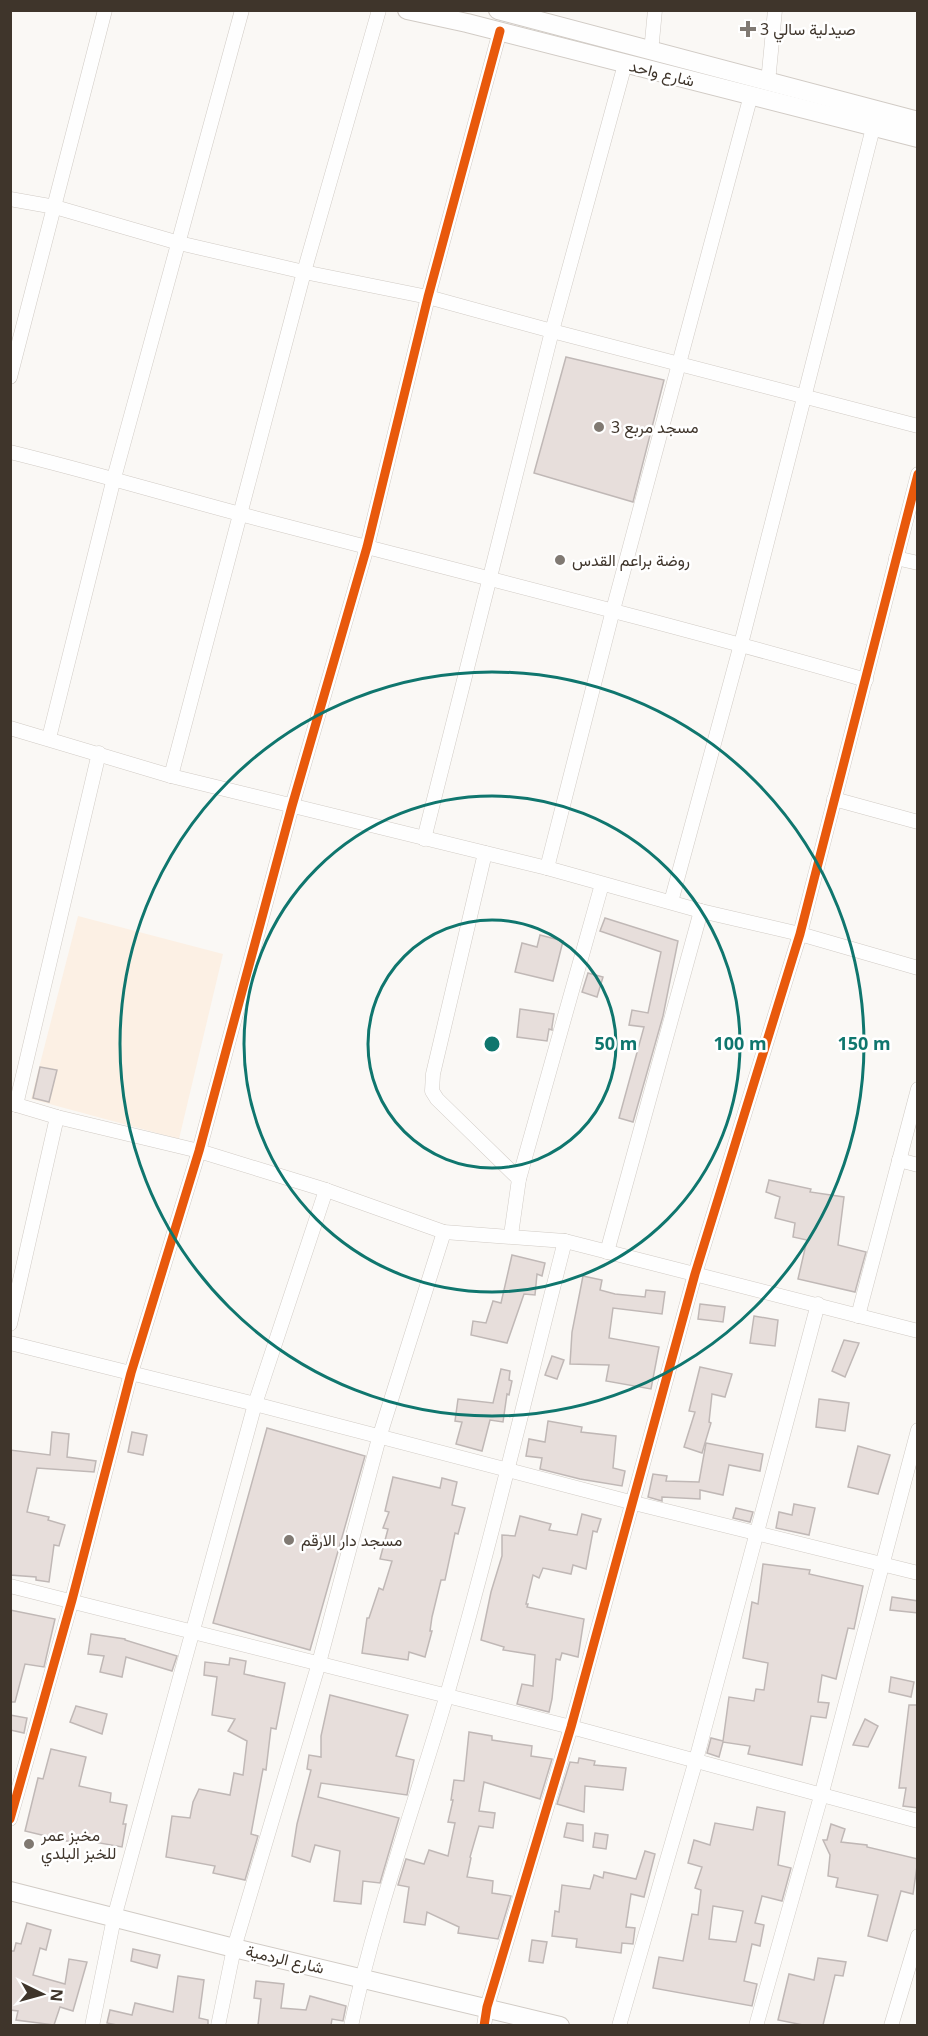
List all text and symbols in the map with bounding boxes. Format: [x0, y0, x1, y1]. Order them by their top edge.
place label: صيدلية سالي 3 [760, 18, 856, 43]
marker: صيدلية سالي 3 [741, 22, 755, 36]
street label: شارع واحد [627, 54, 697, 93]
place label: مسجد مربع 3 [611, 416, 699, 439]
marker: مسجد مربع 3 [592, 420, 606, 434]
place label: روضة براعم القدس [572, 549, 690, 571]
marker: روضة براعم القدس [553, 553, 567, 567]
text: 50 m [595, 1031, 637, 1055]
text: 100 m [713, 1031, 767, 1055]
text: 150 m [837, 1031, 891, 1055]
centre of rings [482, 1034, 502, 1054]
place label: مسجد دار الارقم [301, 1529, 402, 1551]
marker: مسجد دار الارقم [282, 1533, 296, 1547]
place label: مخبز عمر للخبز البلدي [40, 1824, 116, 1867]
marker: مخبز عمر للخبز البلدي [22, 1837, 36, 1851]
street label: شارع الردمية [243, 1939, 326, 1980]
north arrow [12, 1964, 72, 2024]
text: N [45, 1988, 68, 2003]

